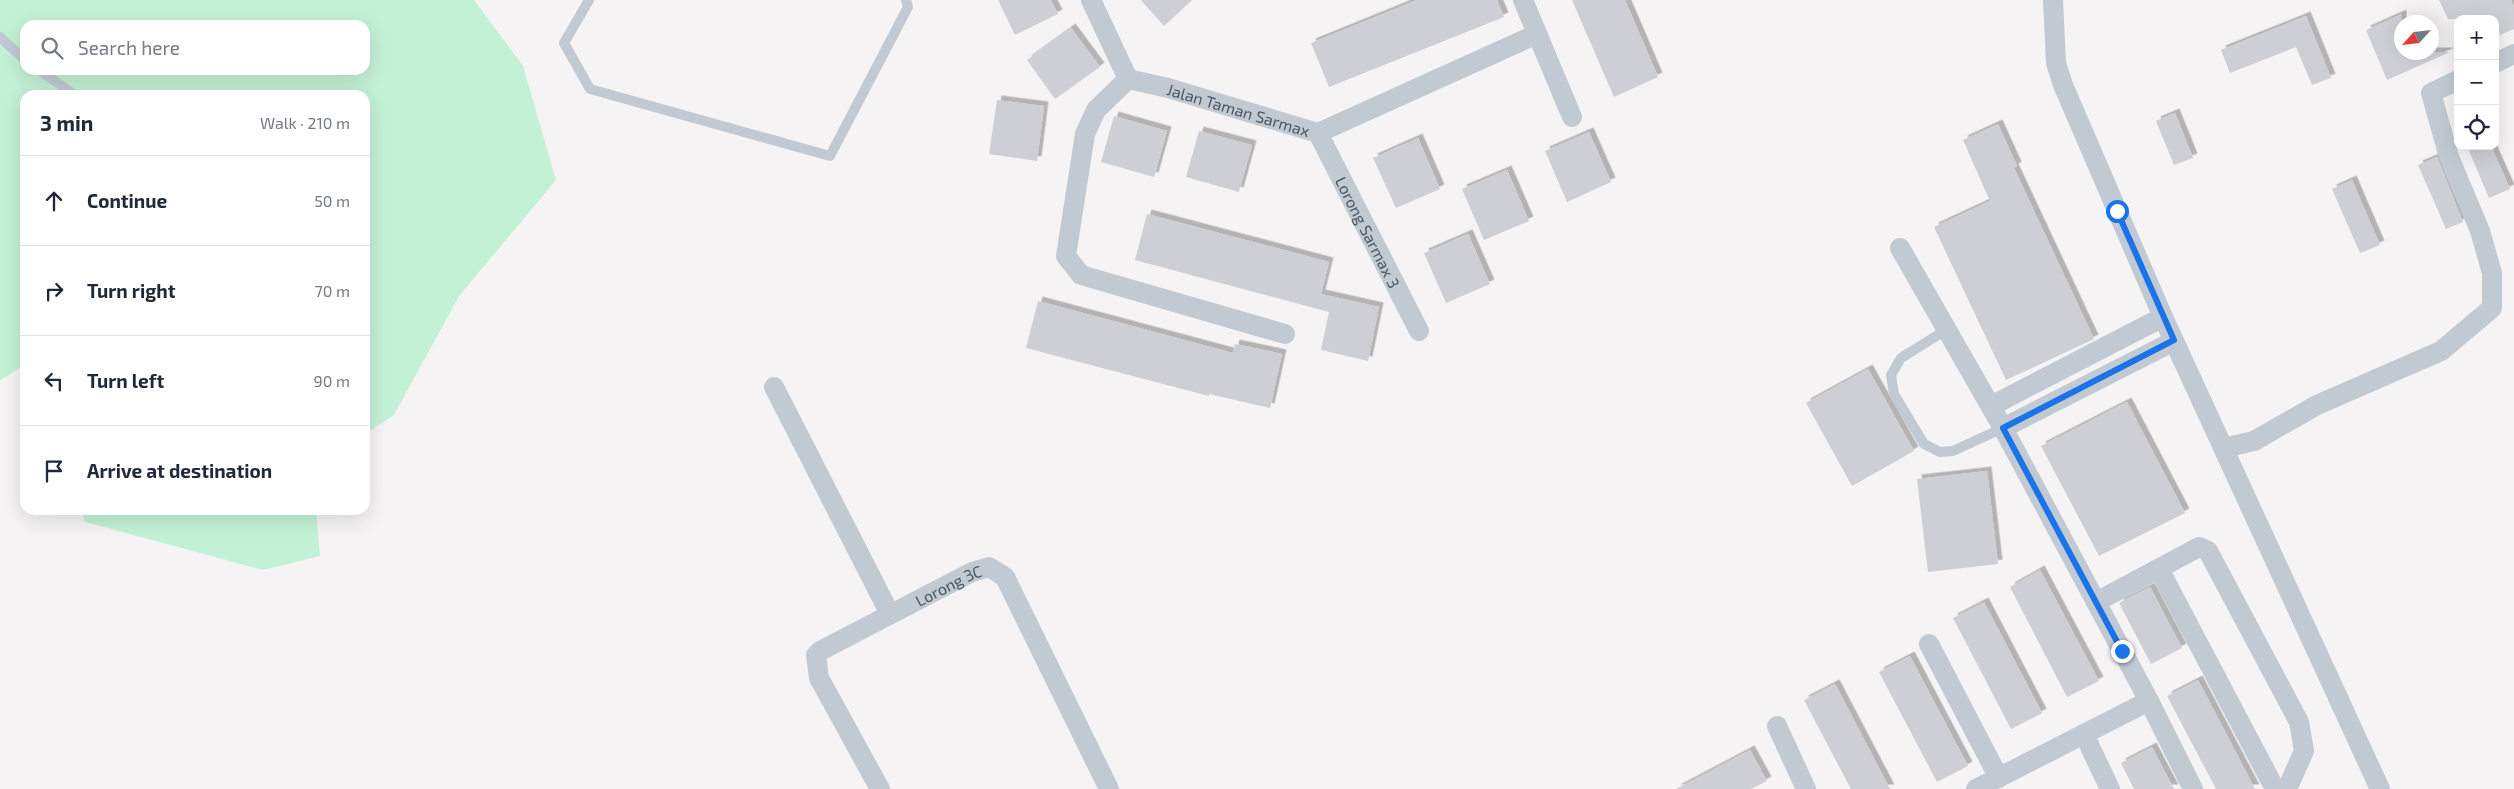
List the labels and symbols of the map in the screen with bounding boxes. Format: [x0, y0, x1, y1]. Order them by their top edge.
north arrow [2394, 15, 2439, 60]
street label: Jalan Taman Sarmax [1165, 79, 1313, 140]
street label: Lorong Sarmax 3 [1332, 173, 1405, 291]
route start [2106, 200, 2129, 223]
street label: Lorong 3C [912, 560, 984, 610]
route end [2111, 640, 2134, 663]

